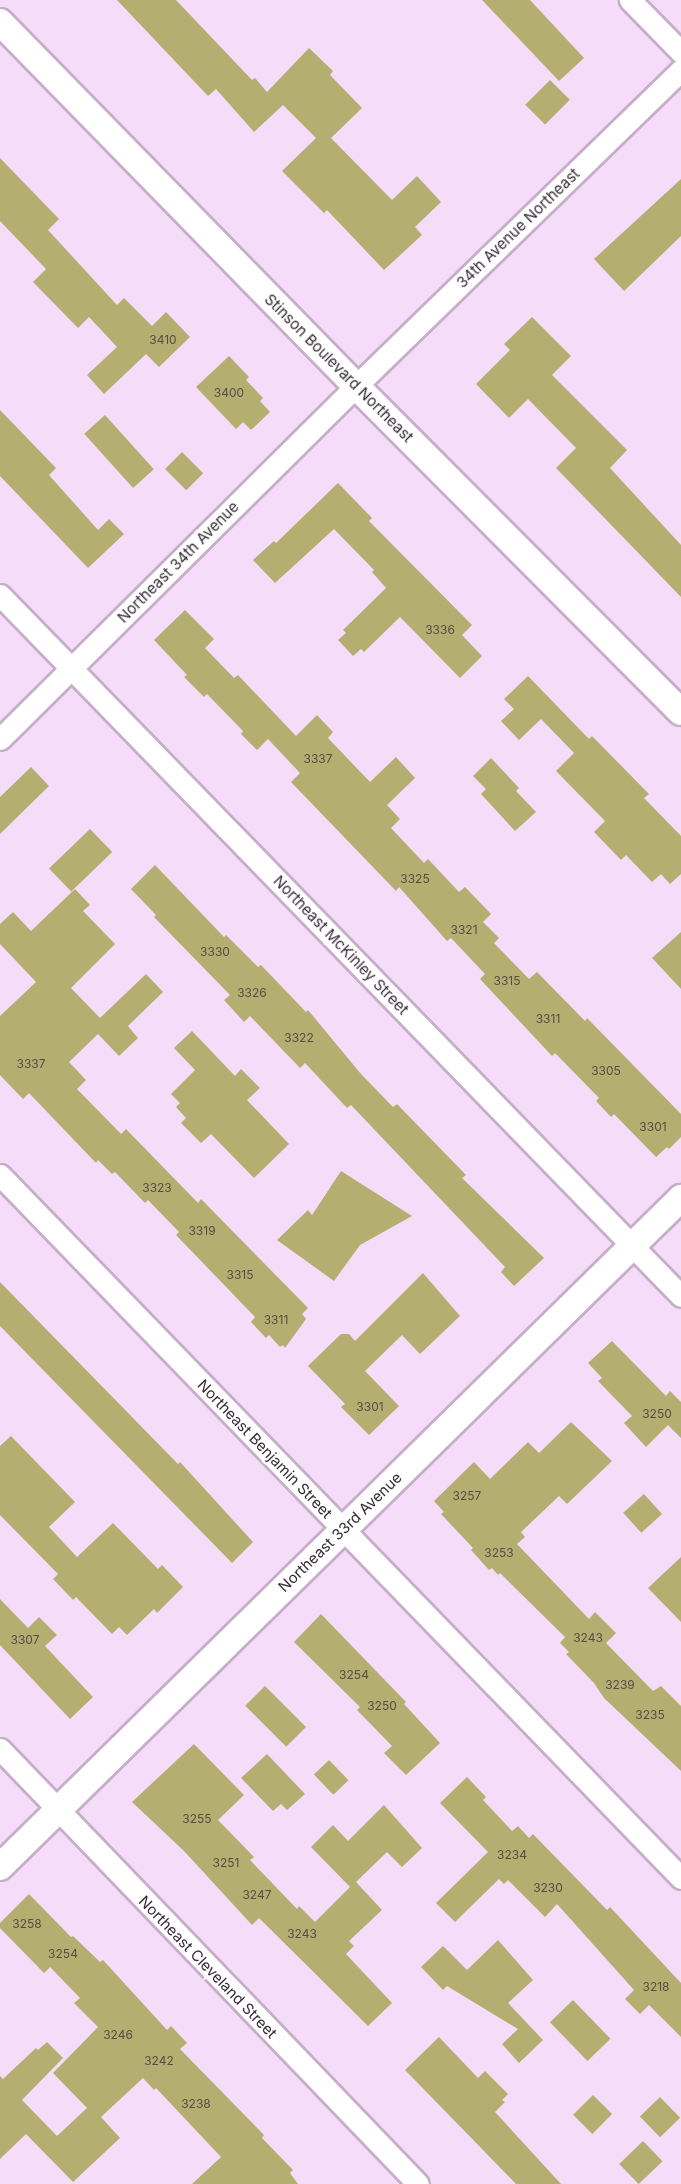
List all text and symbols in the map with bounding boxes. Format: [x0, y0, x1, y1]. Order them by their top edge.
street label: 34th Avenue Northeast [453, 165, 583, 291]
street label: Stinson Boulevard Northeast [261, 290, 417, 446]
house number: 3410 [149, 333, 177, 347]
house number: 3400 [214, 386, 244, 400]
street label: Northeast 34th Avenue [114, 498, 242, 626]
house number: 3336 [425, 623, 455, 637]
house number: 3337 [303, 752, 333, 766]
street label: Northeast McKinley Street [270, 872, 412, 1018]
house number: 3325 [400, 872, 430, 886]
house number: 3321 [450, 923, 478, 937]
house number: 3330 [200, 945, 230, 959]
house number: 3315 [494, 974, 520, 988]
house number: 3326 [237, 986, 267, 1000]
house number: 3311 [536, 1012, 560, 1026]
house number: 3322 [284, 1031, 314, 1045]
house number: 3337 [16, 1057, 46, 1071]
house number: 3305 [591, 1064, 621, 1078]
house number: 3301 [639, 1120, 667, 1134]
house number: 3323 [142, 1181, 172, 1195]
house number: 3319 [188, 1224, 216, 1238]
house number: 3315 [226, 1268, 254, 1282]
house number: 3311 [264, 1313, 288, 1327]
street label: Northeast Benjamin Street [194, 1376, 336, 1522]
house number: 3301 [356, 1400, 384, 1414]
house number: 3250 [642, 1407, 672, 1421]
street label: Northeast 33rd Avenue [275, 1468, 405, 1596]
house number: 3257 [453, 1489, 481, 1503]
house number: 3253 [484, 1546, 514, 1560]
house number: 3243 [573, 1631, 603, 1645]
house number: 3307 [11, 1633, 39, 1647]
house number: 3254 [339, 1668, 369, 1682]
house number: 3239 [605, 1678, 635, 1692]
house number: 3250 [367, 1699, 397, 1713]
house number: 3235 [635, 1708, 665, 1722]
house number: 3255 [182, 1812, 212, 1826]
house number: 3234 [497, 1848, 527, 1862]
house number: 3251 [213, 1856, 239, 1870]
house number: 3230 [533, 1881, 563, 1895]
house number: 3247 [242, 1888, 272, 1902]
street label: Northeast Cleveland Street [135, 1892, 281, 2042]
house number: 3258 [12, 1917, 42, 1931]
house number: 3243 [287, 1927, 317, 1941]
house number: 3254 [48, 1947, 78, 1961]
house number: 3218 [642, 1980, 670, 1994]
house number: 3246 [103, 2028, 133, 2042]
house number: 3242 [144, 2054, 174, 2068]
house number: 3238 [181, 2097, 211, 2111]

